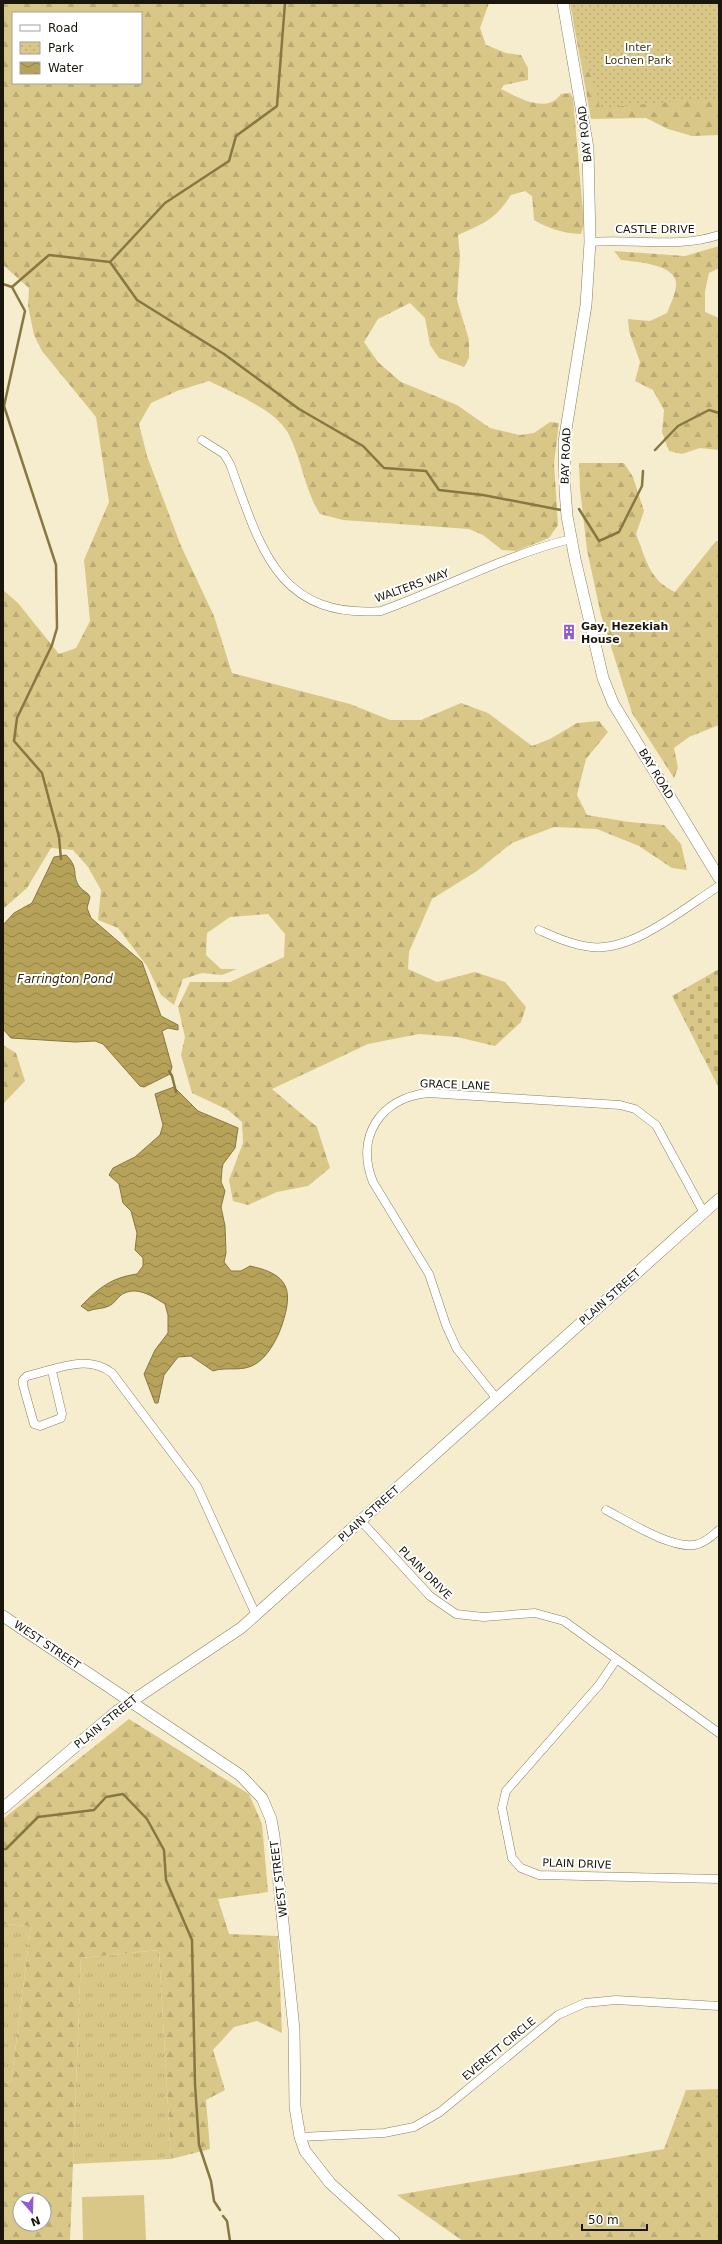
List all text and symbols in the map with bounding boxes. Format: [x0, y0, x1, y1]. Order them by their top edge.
legend [12, 12, 142, 84]
text: Road [48, 21, 78, 35]
text: Park [48, 41, 74, 55]
park label: Inter Lochen Park [605, 41, 672, 67]
text: Water [48, 61, 84, 75]
street label: BAY ROAD [576, 105, 594, 163]
street label: CASTLE DRIVE [615, 223, 695, 236]
street label: BAY ROAD [559, 428, 573, 484]
street label: WALTERS WAY [373, 566, 451, 605]
place label: Gay, Hezekiah House [581, 620, 668, 646]
building icon: Gay, Hezekiah House [560, 623, 578, 641]
street label: BAY ROAD [636, 746, 676, 802]
water label: Farrington Pond [17, 972, 113, 986]
street label: GRACE LANE [420, 1077, 490, 1093]
street label: PLAIN STREET [577, 1266, 643, 1328]
street label: PLAIN STREET [336, 1483, 402, 1545]
street label: PLAIN DRIVE [396, 1544, 454, 1602]
street label: WEST STREET [11, 1618, 83, 1672]
street label: PLAIN STREET [72, 1692, 140, 1751]
street label: WEST STREET [268, 1840, 290, 1918]
street label: PLAIN DRIVE [542, 1856, 612, 1872]
street label: EVERETT CIRCLE [460, 2015, 538, 2083]
north arrow [12, 2192, 52, 2232]
scale bar [582, 2206, 647, 2232]
text: N [29, 2213, 42, 2229]
text: 50 m [588, 2213, 619, 2227]

